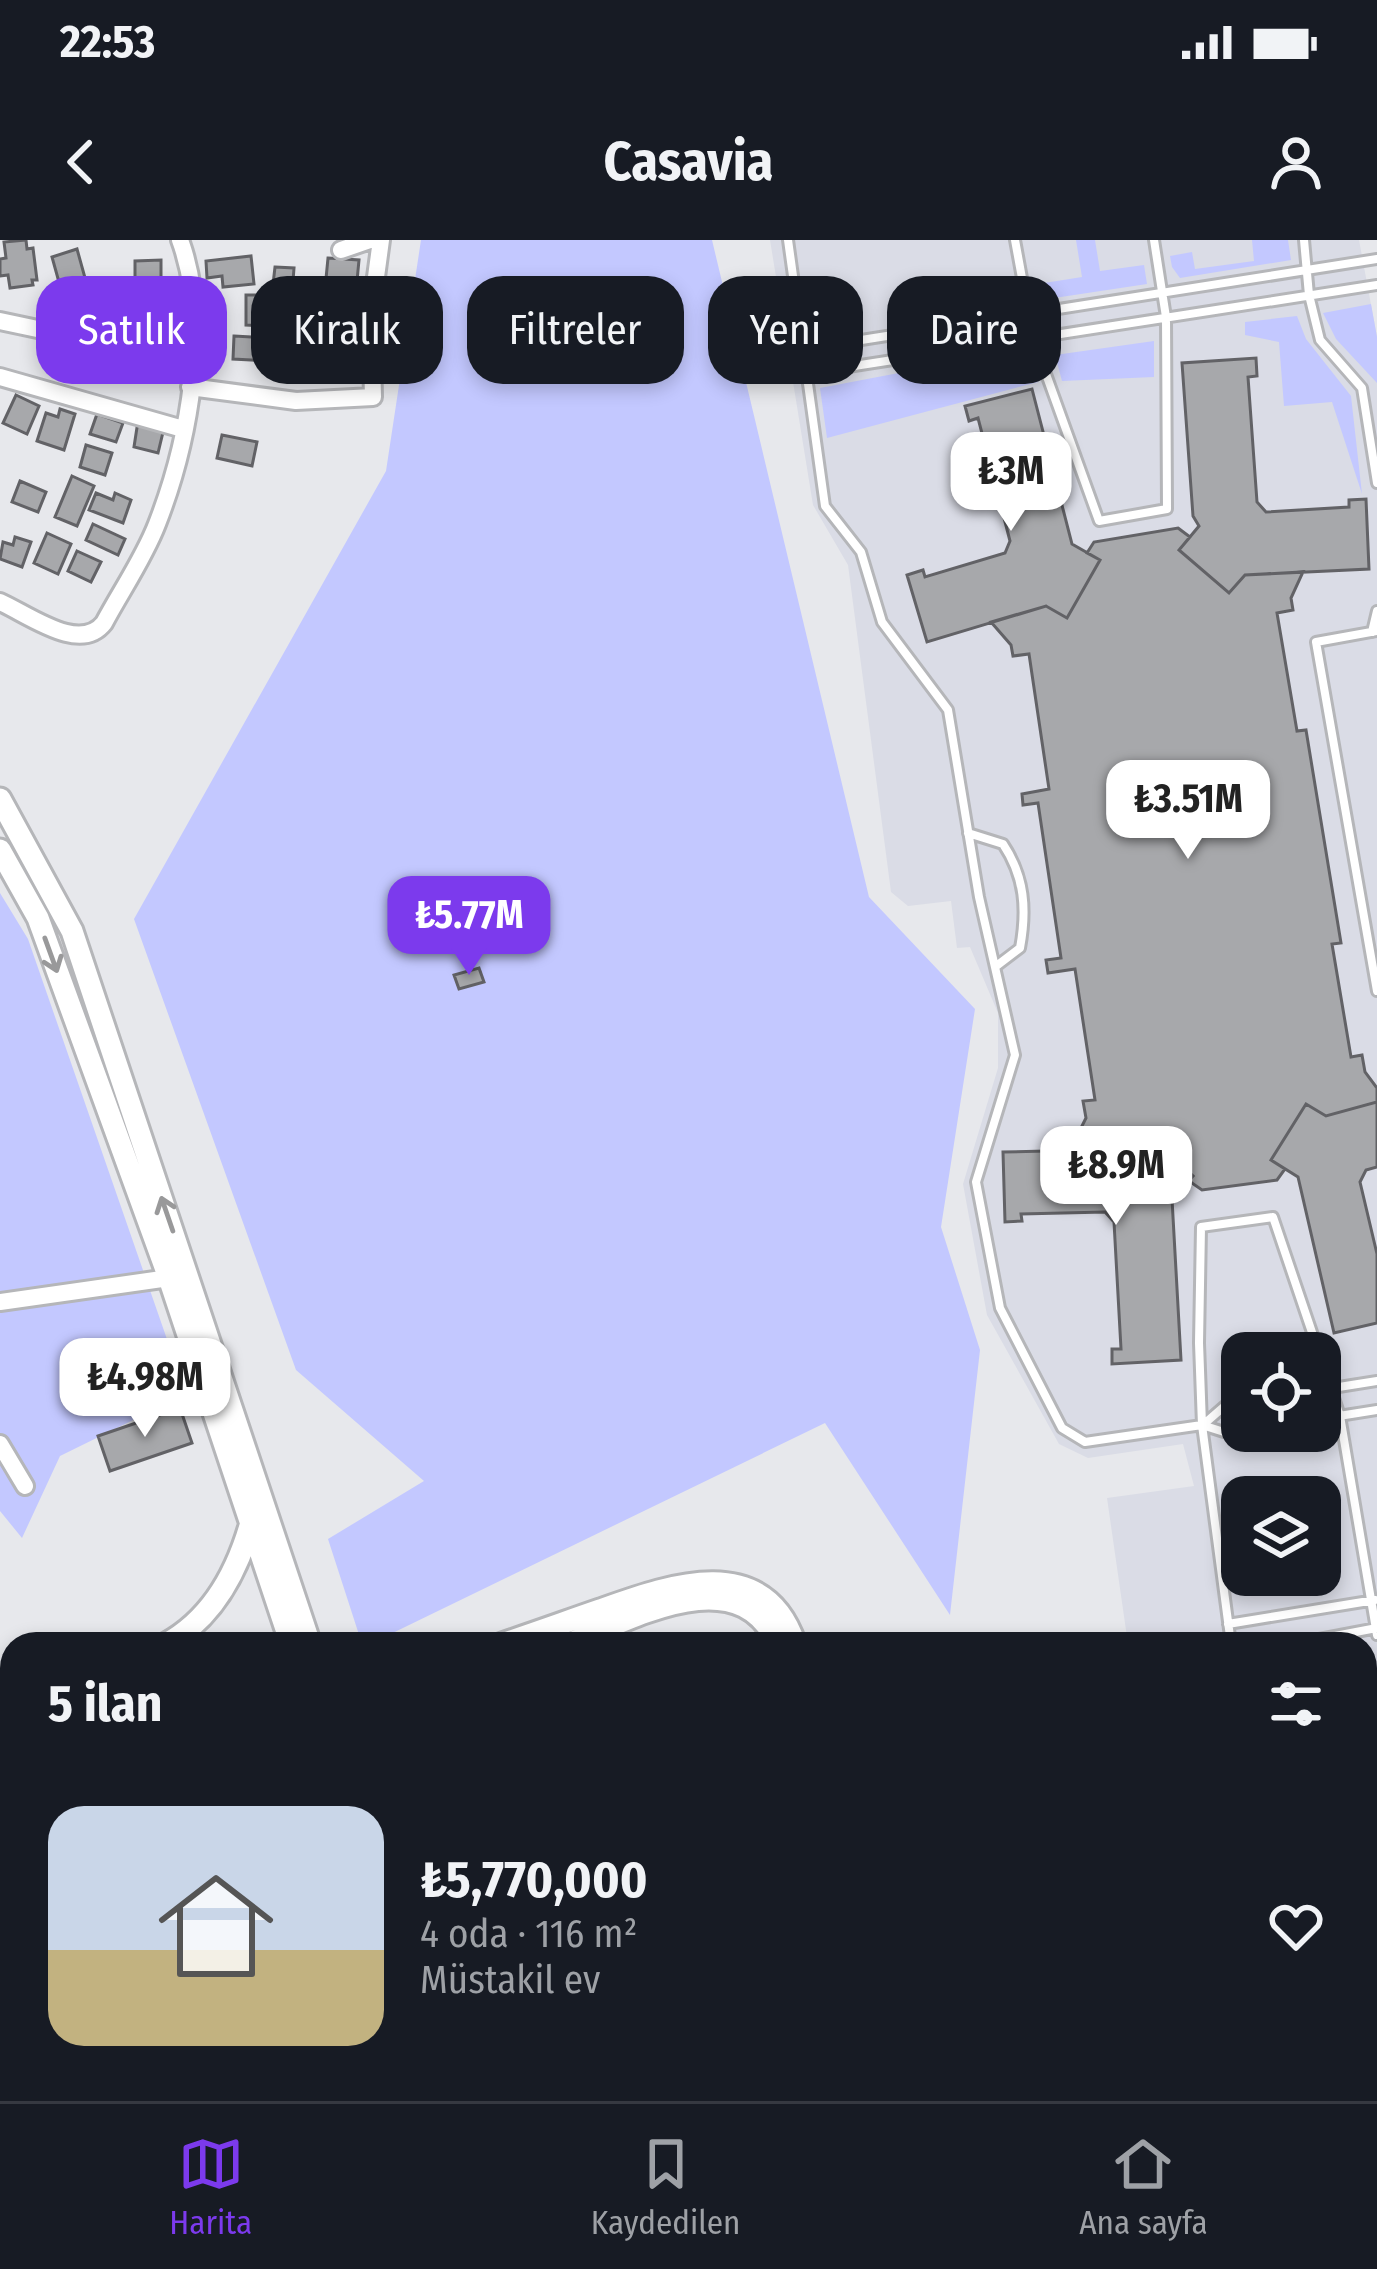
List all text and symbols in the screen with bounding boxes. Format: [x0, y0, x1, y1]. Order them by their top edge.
text: 22:53 [60, 15, 155, 69]
icon: back [48, 129, 114, 195]
icon: person [1263, 129, 1329, 195]
text: Casavia [604, 130, 773, 194]
chip: Satılık [36, 276, 227, 384]
chip: Kiralık [251, 276, 443, 384]
chip: Filtreler [467, 276, 684, 384]
chip: Yeni [708, 276, 863, 384]
chip: Daire [887, 276, 1061, 384]
pin: ₺3M [953, 432, 1069, 534]
text: ₺3M [978, 448, 1044, 494]
pin: ₺3.51M [1090, 760, 1286, 862]
text: ₺3.51M [1133, 776, 1243, 822]
pin: ₺5.77M [371, 876, 567, 978]
text: ₺5.77M [414, 892, 524, 938]
one-way arrow [42, 935, 63, 972]
pin: ₺8.9M [1032, 1126, 1200, 1228]
text: ₺8.9M [1067, 1142, 1165, 1188]
one-way arrow [155, 1196, 176, 1233]
map controls [1221, 1332, 1341, 1596]
button: locate [1221, 1332, 1341, 1452]
pin: ₺4.98M [47, 1338, 243, 1440]
text: ₺4.98M [86, 1354, 204, 1400]
button: layers [1221, 1476, 1341, 1596]
icon: filters [1263, 1671, 1329, 1737]
text: 5 ilan [48, 1673, 163, 1735]
text: ₺5,770,000 [420, 1849, 648, 1911]
icon: home [144, 1854, 288, 1998]
icon: heart [1263, 1893, 1329, 1959]
text: 4 oda · 116 m² [420, 1911, 637, 1957]
text: Müstakil ev [420, 1957, 600, 2003]
tab: Harita [169, 2131, 252, 2243]
tab: Kaydedilen [591, 2131, 740, 2243]
tab: Ana sayfa [1079, 2131, 1208, 2243]

